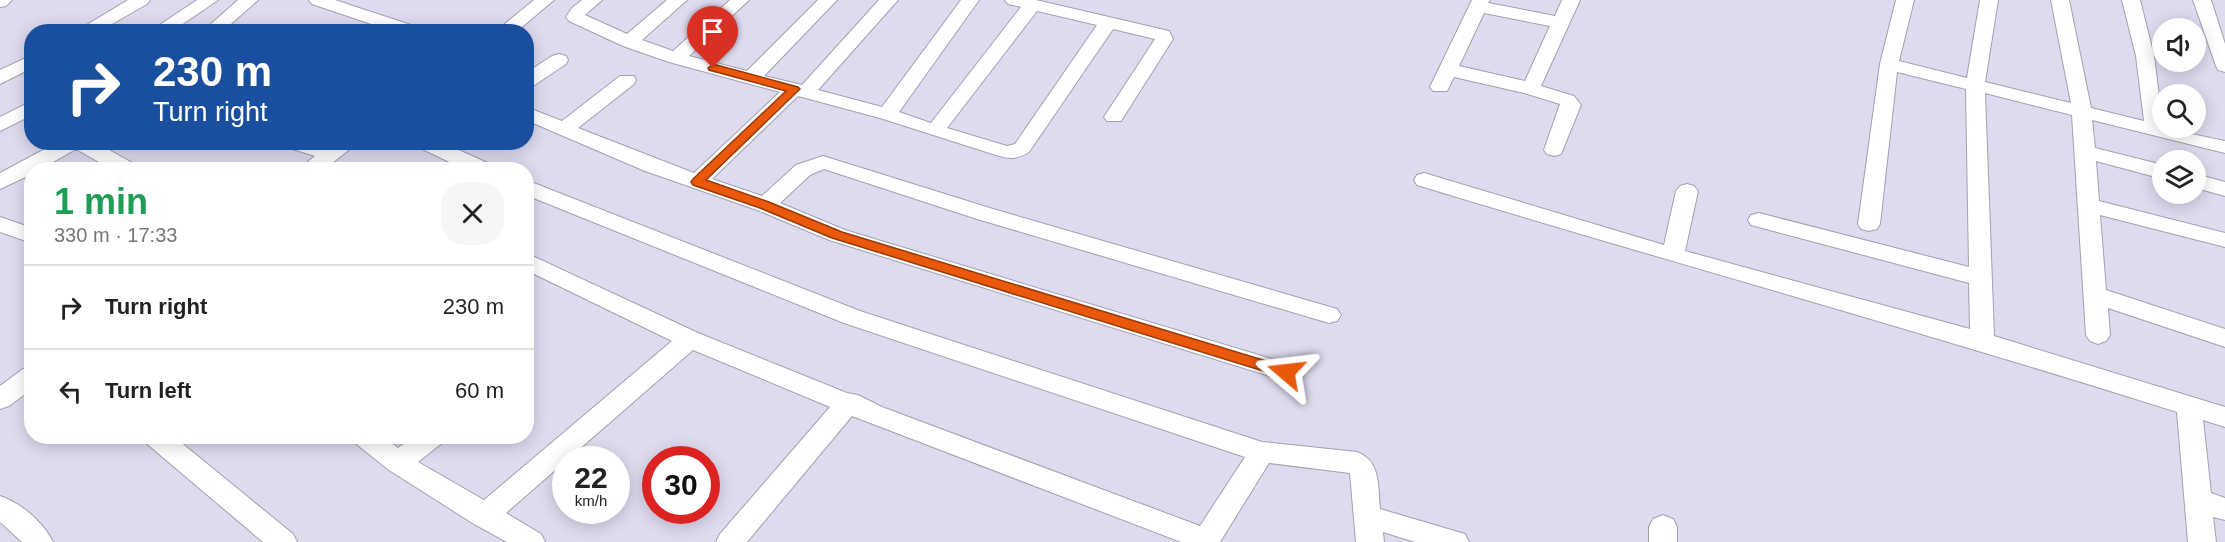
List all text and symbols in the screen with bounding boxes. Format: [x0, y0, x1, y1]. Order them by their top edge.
pin [687, 6, 738, 68]
icon: arrive [696, 15, 729, 48]
map controls [2152, 18, 2206, 204]
button: sound [2152, 18, 2206, 72]
icon: right [54, 48, 132, 126]
text: 230 m [153, 48, 272, 95]
button: search [2152, 84, 2206, 138]
text: Turn right [153, 97, 268, 127]
button: layers [2152, 150, 2206, 204]
text: 1 min [54, 181, 148, 222]
button: close [441, 182, 504, 245]
text: 330 m · 17:33 [54, 224, 177, 246]
icon: right [54, 291, 87, 324]
text: Turn right [105, 294, 207, 319]
text: 230 m [443, 294, 504, 319]
position arrow [1254, 340, 1318, 404]
icon: left [54, 375, 87, 408]
text: Turn left [105, 378, 191, 403]
text: 60 m [455, 378, 504, 403]
speed limit sign: 30 [642, 446, 720, 524]
text: 22 [574, 461, 608, 494]
text: km/h [575, 492, 607, 509]

